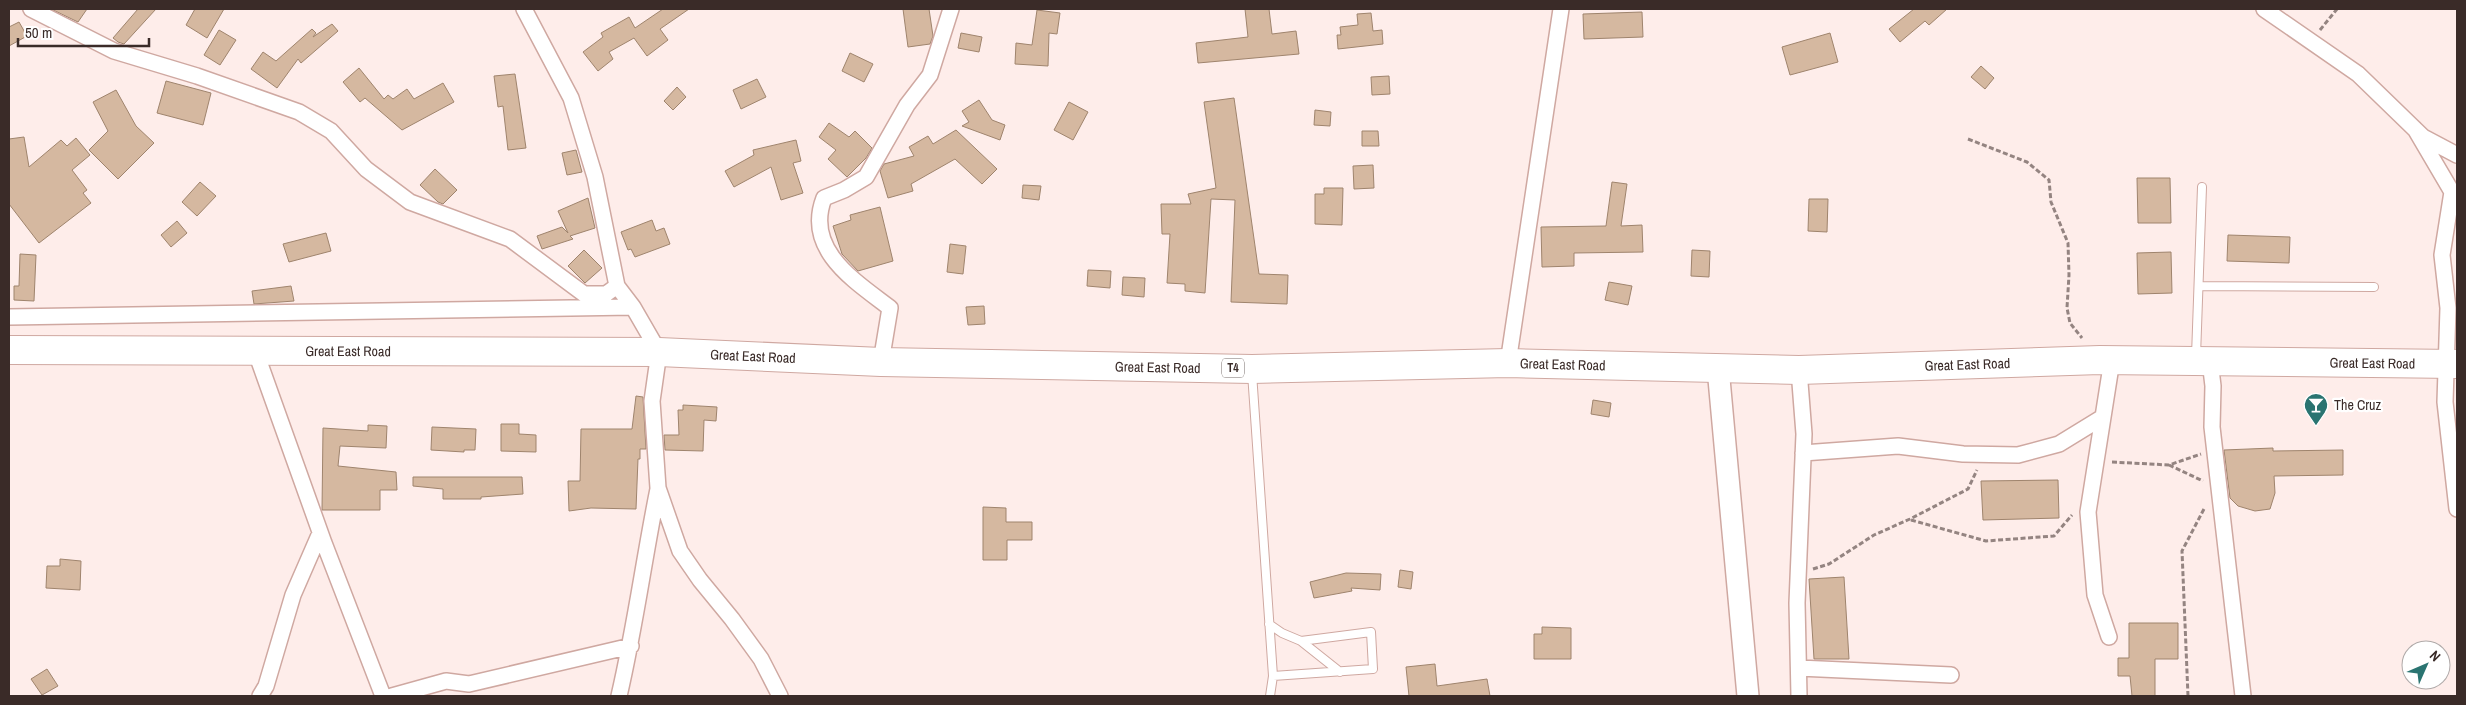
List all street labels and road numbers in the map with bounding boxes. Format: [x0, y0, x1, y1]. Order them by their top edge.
street label: Great East Road [305, 342, 391, 360]
street label: Great East Road [710, 345, 796, 367]
street label: Great East Road [1520, 354, 1606, 374]
street label: Great East Road [1924, 354, 2011, 375]
street label: Great East Road [2329, 354, 2415, 373]
street label: Great East Road [1115, 357, 1201, 377]
road number: T4 [1222, 358, 1244, 378]

